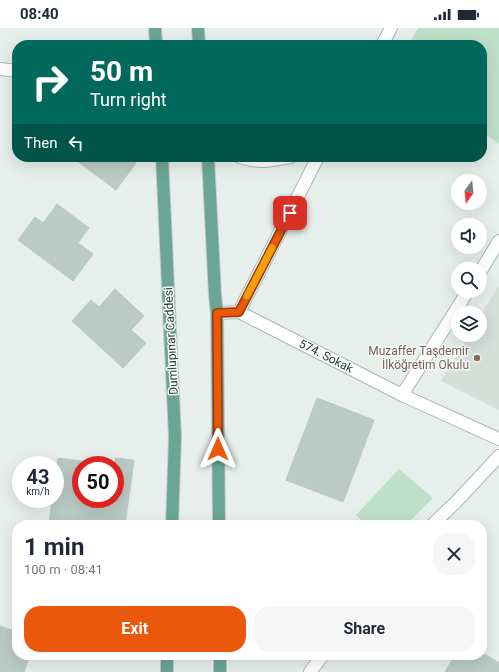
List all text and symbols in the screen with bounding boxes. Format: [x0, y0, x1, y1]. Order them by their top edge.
text: 08:40 [20, 5, 59, 23]
text: 50 m [90, 55, 153, 88]
icon: right [24, 56, 76, 108]
text: Turn right [90, 89, 167, 110]
icon: left [65, 132, 87, 154]
text: Then [24, 134, 57, 152]
north arrow [451, 174, 487, 210]
map controls [451, 174, 487, 342]
pin [273, 196, 307, 230]
icon: arrive [279, 202, 301, 224]
button: sound [451, 218, 487, 254]
button: search [451, 262, 487, 298]
street label: Dumlupınar Caddesi [161, 287, 181, 395]
button: layers [451, 306, 487, 342]
street label: 574. Sokak [297, 336, 356, 376]
place label: Muzaffer Taşdemir İlköğretim Okulu [368, 344, 469, 372]
marker: Muzaffer Taşdemir İlköğretim Okulu [472, 353, 482, 363]
position arrow [197, 428, 239, 470]
speed limit sign: 50 [72, 456, 124, 508]
text: 43 [27, 465, 49, 489]
text: km/h [26, 486, 50, 497]
text: 1 min [24, 533, 84, 561]
button: close [433, 533, 475, 575]
text: 100 m · 08:41 [24, 562, 103, 577]
button: Exit [24, 606, 246, 652]
button: Share [254, 606, 475, 652]

